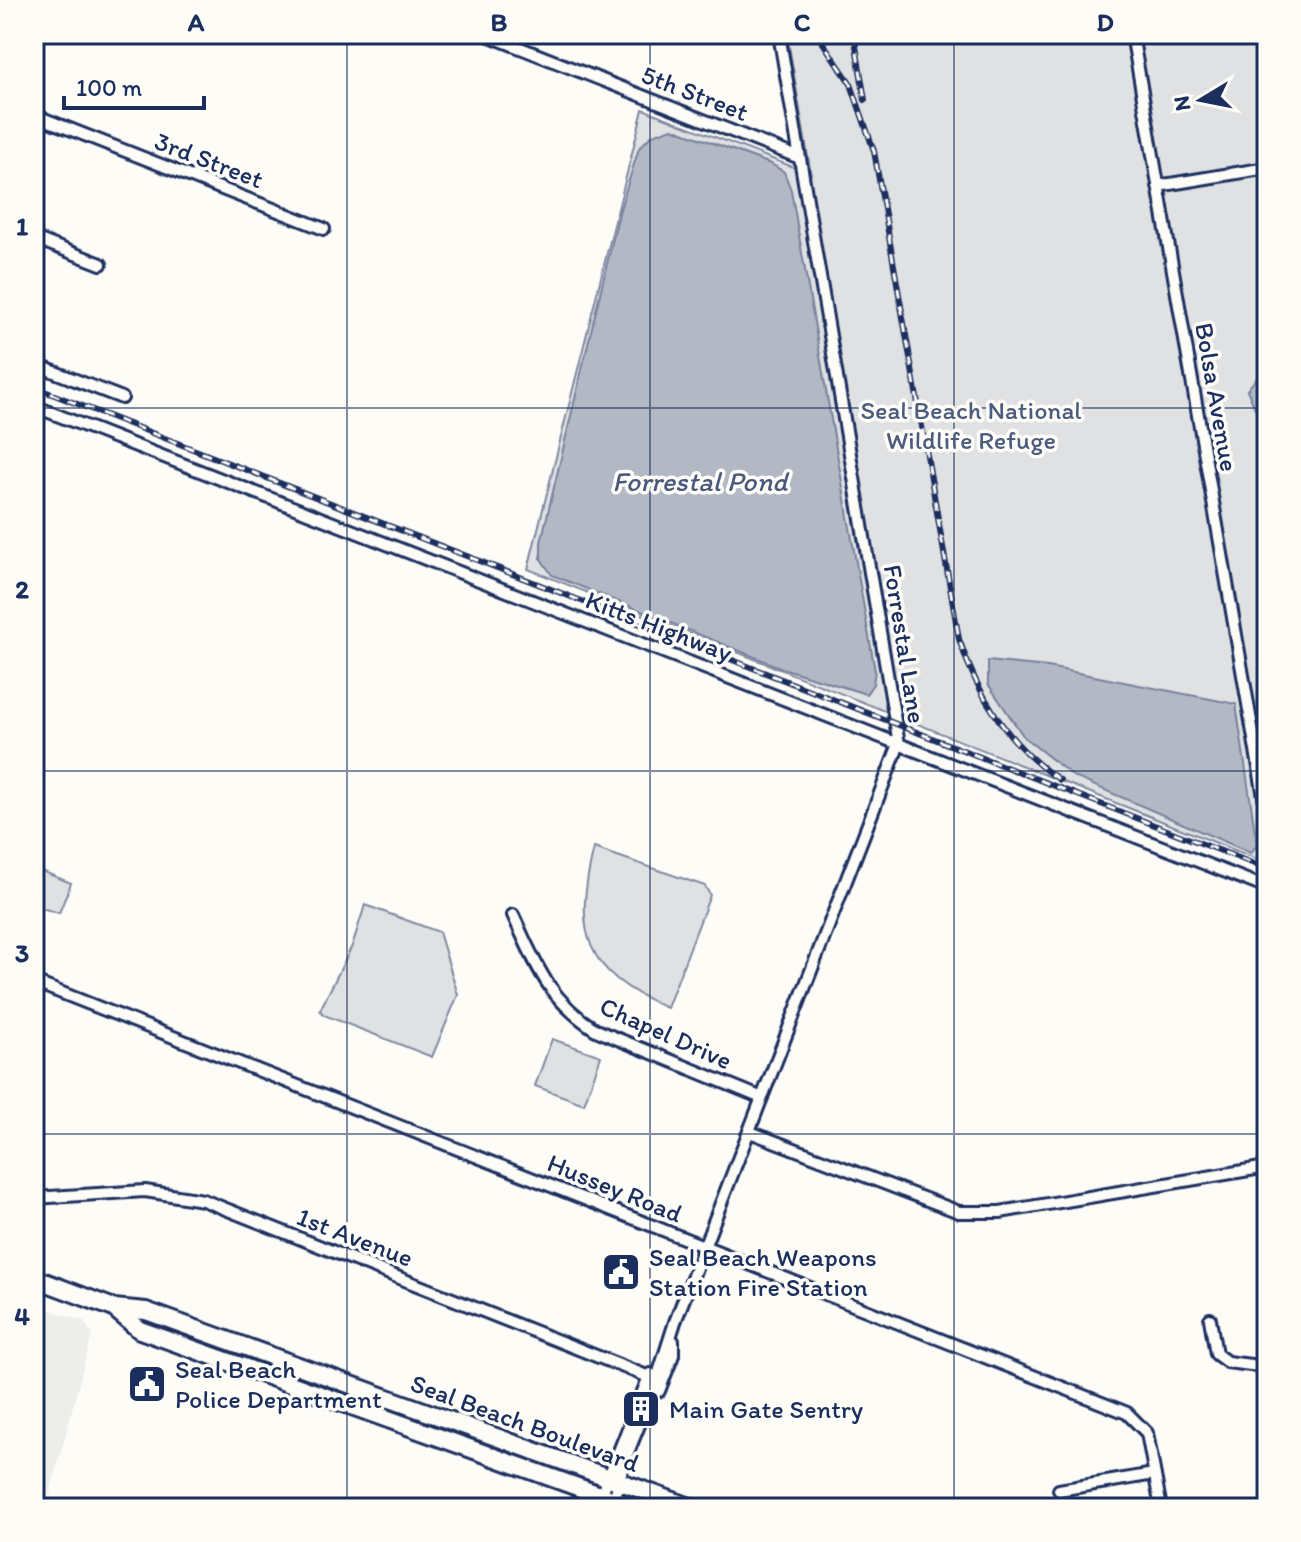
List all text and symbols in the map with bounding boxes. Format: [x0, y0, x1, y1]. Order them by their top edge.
text: A [187, 6, 205, 38]
text: B [491, 6, 508, 38]
text: C [794, 6, 811, 38]
text: D [1096, 6, 1114, 38]
street label: 5th Street [637, 58, 753, 128]
scale bar [64, 60, 204, 110]
north arrow [1161, 60, 1241, 140]
text: 100 m [76, 73, 142, 102]
text: N [1167, 94, 1196, 113]
street label: 3rd Street [150, 125, 268, 195]
text: 1 [16, 210, 28, 242]
street label: Bolsa Avenue [1188, 320, 1246, 474]
park label: Seal Beach National Wildlife Refuge [860, 394, 1082, 456]
water label: Forrestal Pond [612, 464, 790, 498]
street label: Forrestal Lane [877, 562, 933, 726]
text: 2 [15, 573, 29, 605]
street label: Kitts Highway [581, 583, 737, 669]
text: 3 [15, 937, 29, 969]
street label: Chapel Drive [595, 990, 737, 1076]
street label: Hussey Road [543, 1146, 688, 1230]
street label: 1st Avenue [292, 1200, 418, 1274]
place label: Seal Beach Weapons Station Fire Station [649, 1241, 877, 1303]
public building icon: Seal Beach Weapons Station Fire Station [600, 1251, 642, 1293]
text: 4 [14, 1300, 30, 1332]
place label: Seal Beach Police Department [175, 1353, 382, 1415]
public building icon: Seal Beach Police Department [126, 1363, 168, 1405]
street label: Seal Beach Boulevard [406, 1367, 644, 1479]
building icon: Main Gate Sentry [620, 1388, 662, 1430]
place label: Main Gate Sentry [669, 1393, 863, 1425]

